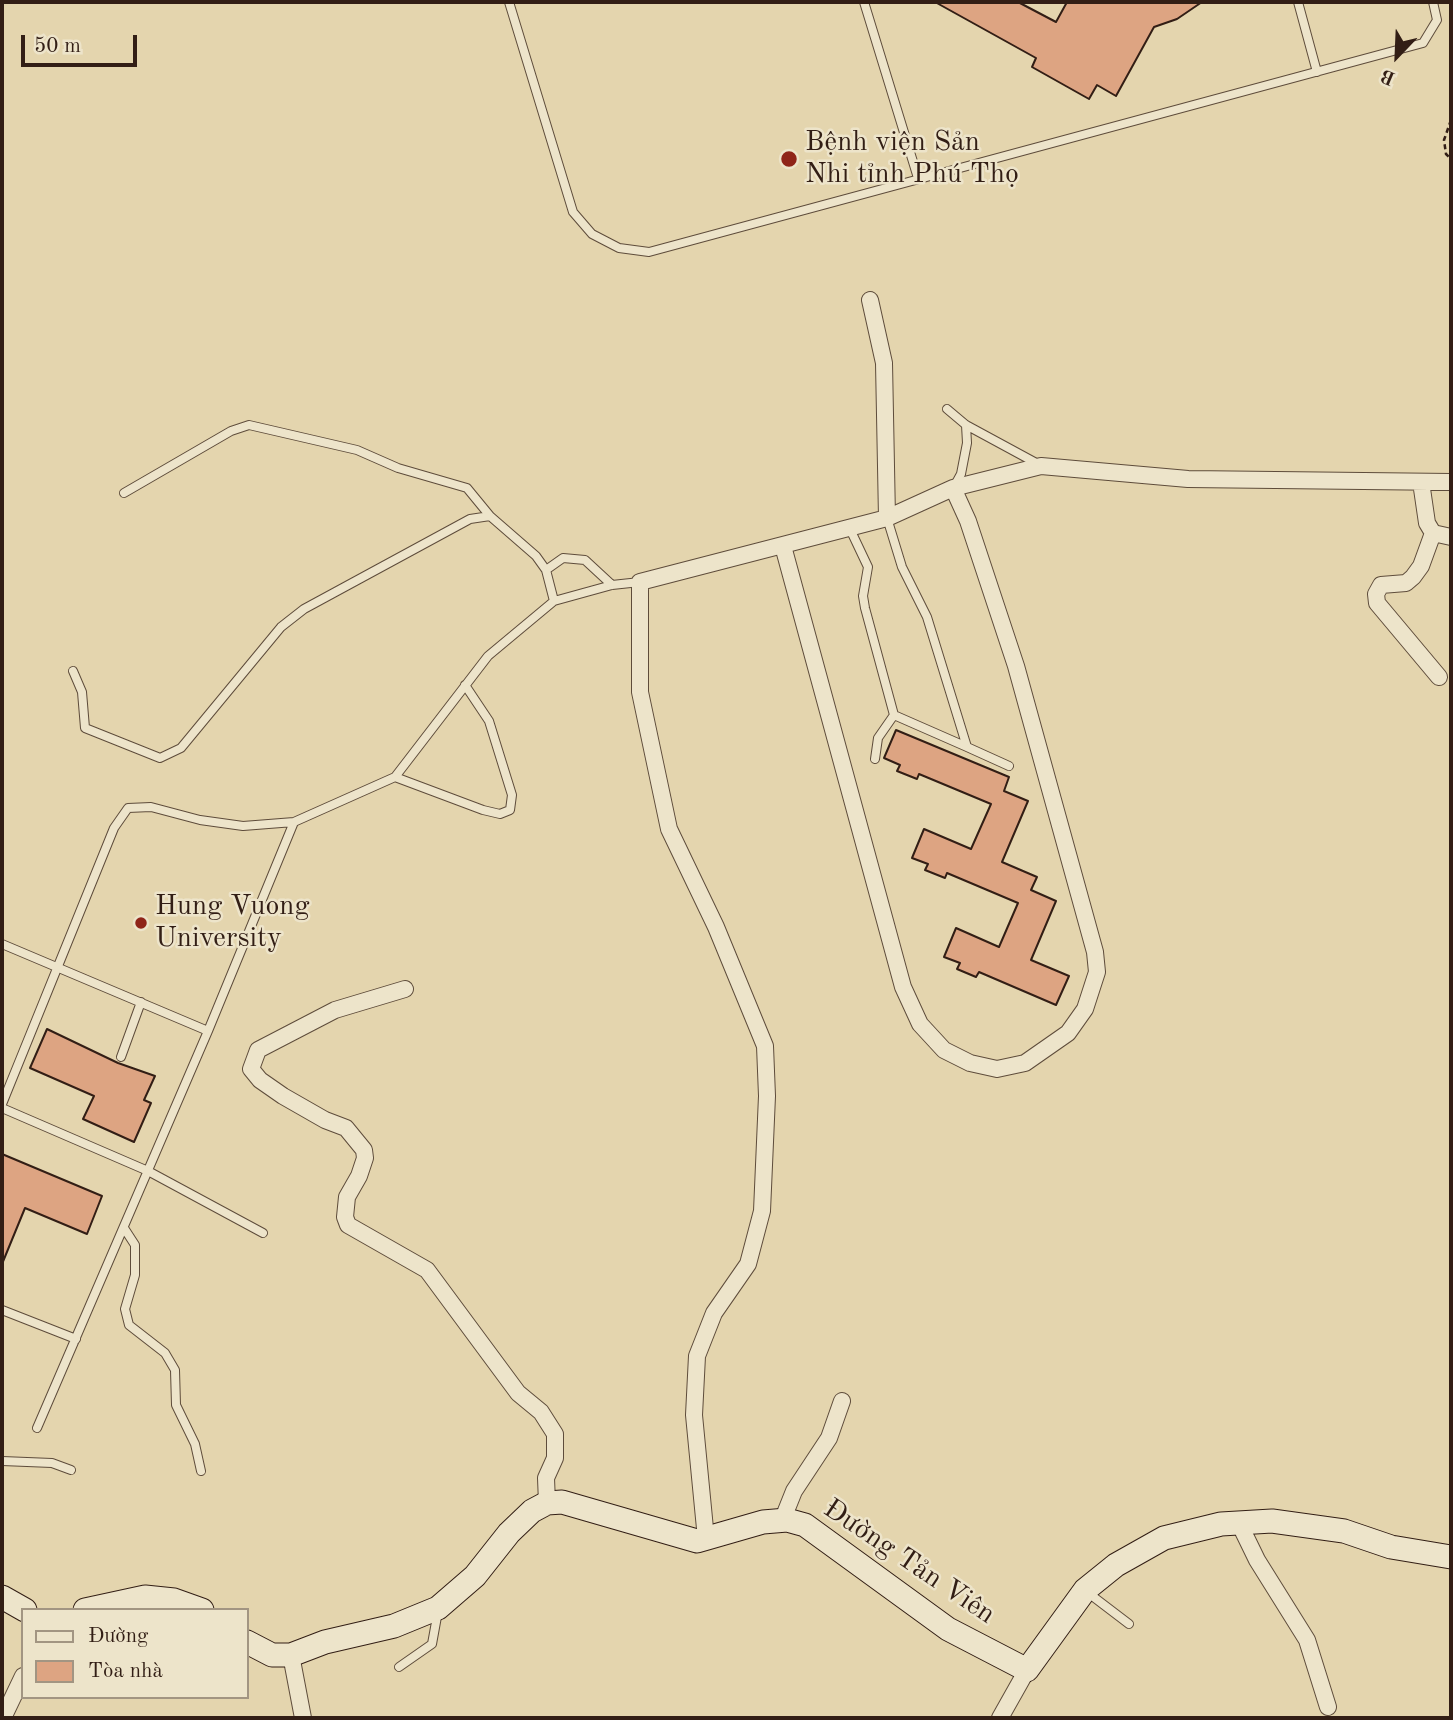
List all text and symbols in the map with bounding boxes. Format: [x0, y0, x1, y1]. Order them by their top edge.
scale bar [24, 21, 140, 65]
north arrow [1362, 21, 1432, 91]
text: 50 m [34, 36, 81, 57]
text: B [1379, 64, 1399, 87]
place label: Bệnh viện Sản Nhi tỉnh Phú Thọ [805, 126, 1019, 192]
marker: Bệnh viện Sản Nhi tỉnh Phú Thọ [779, 149, 799, 169]
place label: Hung Vuong University [155, 890, 310, 956]
marker: Hung Vuong University [133, 915, 149, 931]
street label: Đường Tản Viên [817, 1492, 1001, 1632]
legend [21, 1608, 248, 1699]
text: Đường [88, 1626, 148, 1647]
text: Tòa nhà [88, 1661, 163, 1682]

